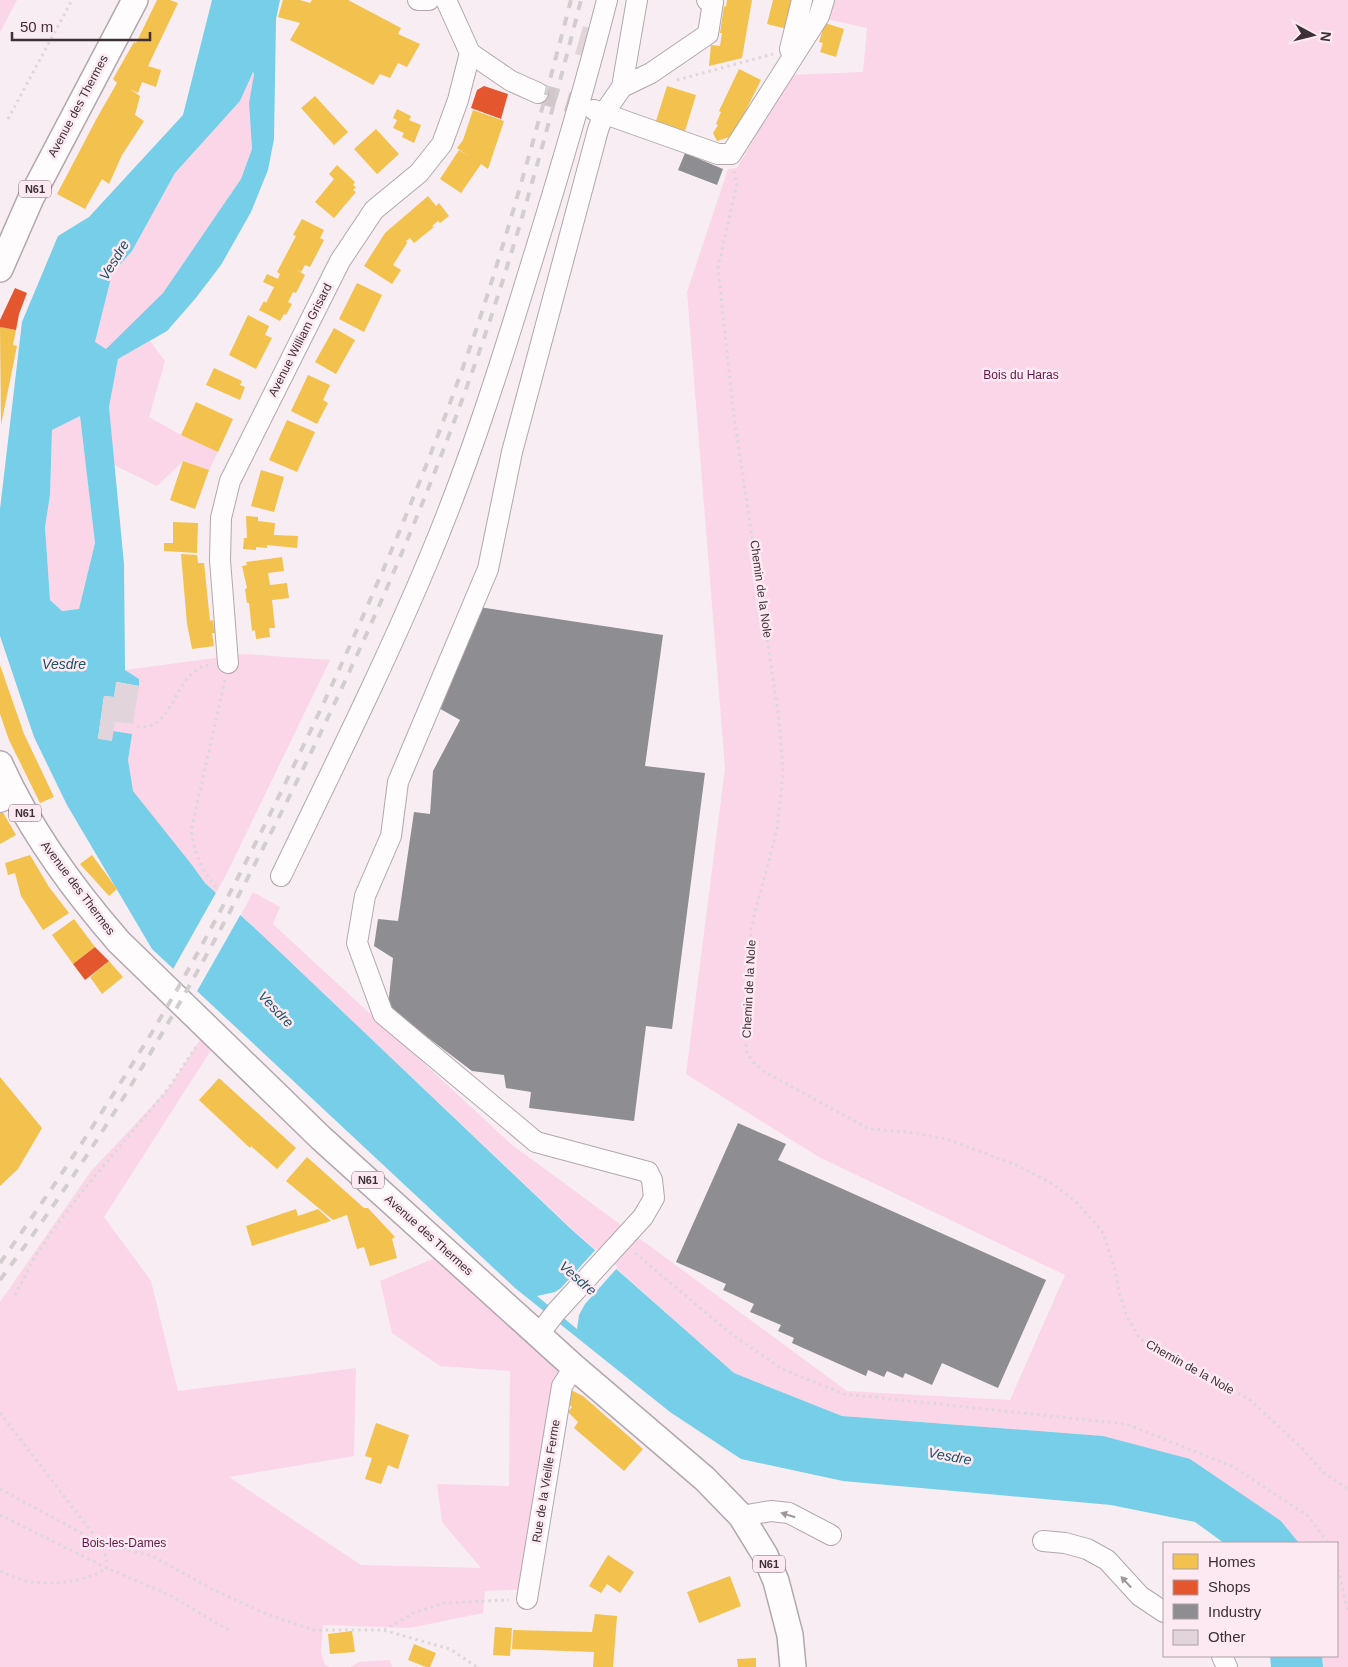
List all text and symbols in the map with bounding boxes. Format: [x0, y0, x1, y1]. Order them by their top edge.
scale bar [12, 10, 150, 42]
north arrow [1288, 10, 1338, 60]
text: 50 m [20, 18, 53, 35]
text: N [1317, 31, 1334, 43]
street label: Avenue des Thermes [45, 53, 111, 159]
road number: N61 [19, 180, 51, 198]
water label: Vesdre [96, 237, 132, 283]
street label: Avenue William Grisard [265, 281, 335, 399]
park label: Bois du Haras [983, 368, 1059, 382]
street label: Chemin de la Nole [747, 539, 775, 639]
water label: Vesdre [42, 656, 86, 672]
road number: N61 [9, 804, 41, 821]
street label: Avenue des Thermes [38, 838, 118, 938]
street label: Chemin de la Nole [739, 939, 759, 1039]
water label: Vesdre [255, 988, 297, 1030]
road number: N61 [352, 1172, 384, 1188]
street label: Avenue des Thermes [382, 1192, 476, 1278]
water label: Vesdre [556, 1258, 600, 1299]
street label: Chemin de la Nole [1143, 1337, 1237, 1397]
street label: Rue de la Vieille Ferme [529, 1418, 563, 1544]
water label: Vesdre [927, 1444, 973, 1468]
one-way arrow [781, 1510, 796, 1518]
park label: Bois-les-Dames [82, 1536, 166, 1550]
legend [1163, 1542, 1338, 1657]
text: Homes [1208, 1553, 1256, 1570]
road number: N61 [753, 1556, 785, 1572]
one-way arrow [1120, 1576, 1132, 1588]
text: Shops [1208, 1578, 1251, 1595]
text: Industry [1208, 1603, 1262, 1620]
text: Other [1208, 1628, 1246, 1645]

